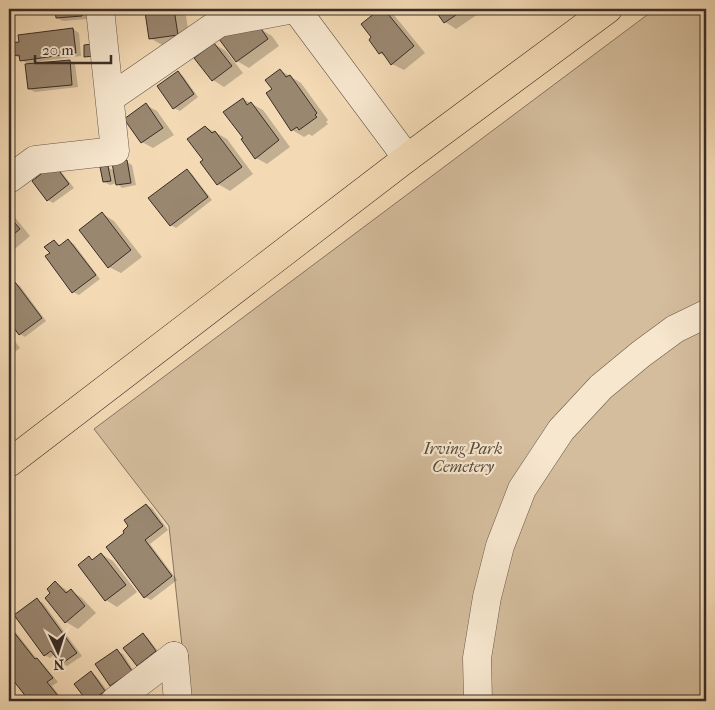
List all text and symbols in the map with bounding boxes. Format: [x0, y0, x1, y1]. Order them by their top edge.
scale bar [35, 32, 111, 64]
text: 20 m [42, 41, 74, 59]
park label: Irving Park Cemetery [422, 439, 503, 476]
north arrow [32, 628, 82, 678]
text: N [53, 656, 65, 673]

